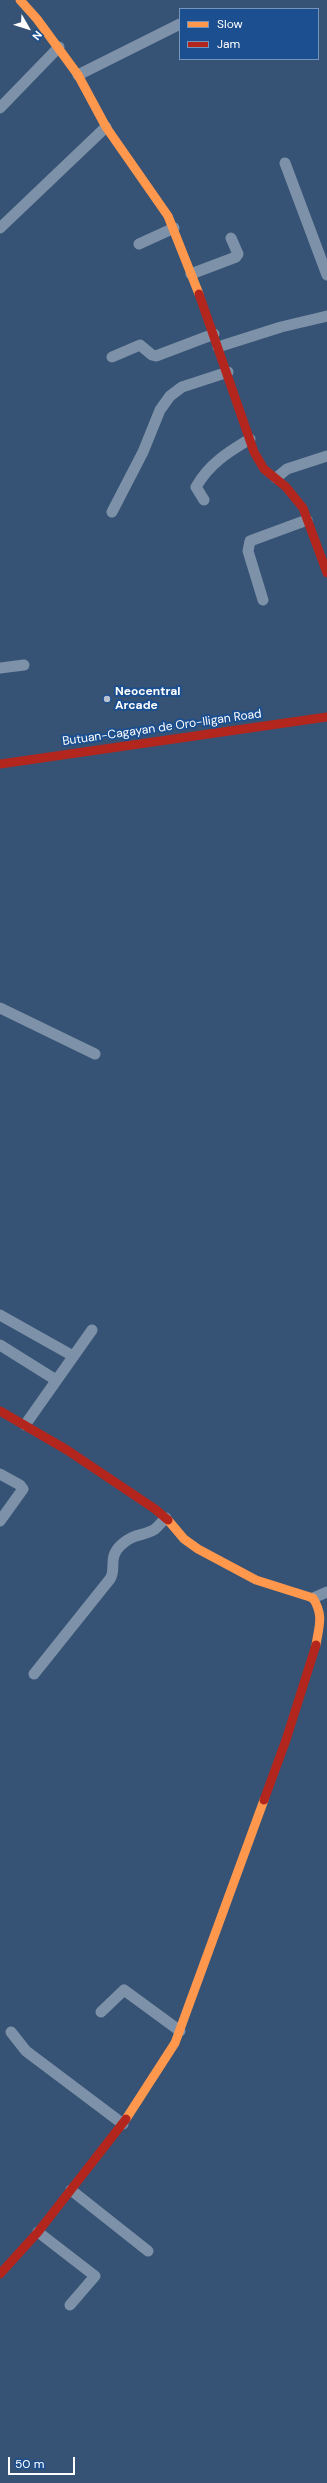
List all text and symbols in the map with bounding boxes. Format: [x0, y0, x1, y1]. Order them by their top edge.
north arrow [8, 8, 48, 48]
legend [179, 8, 319, 60]
text: Slow [217, 16, 243, 32]
text: N [29, 28, 45, 43]
text: Jam [217, 36, 240, 52]
place label: Neocentral Arcade [115, 685, 181, 713]
marker: Neocentral Arcade [102, 694, 112, 704]
street label: Butuan-Cagayan de Oro-Iligan Road [62, 707, 262, 749]
scale bar [10, 2449, 77, 2475]
text: 50 m [15, 2456, 44, 2472]

